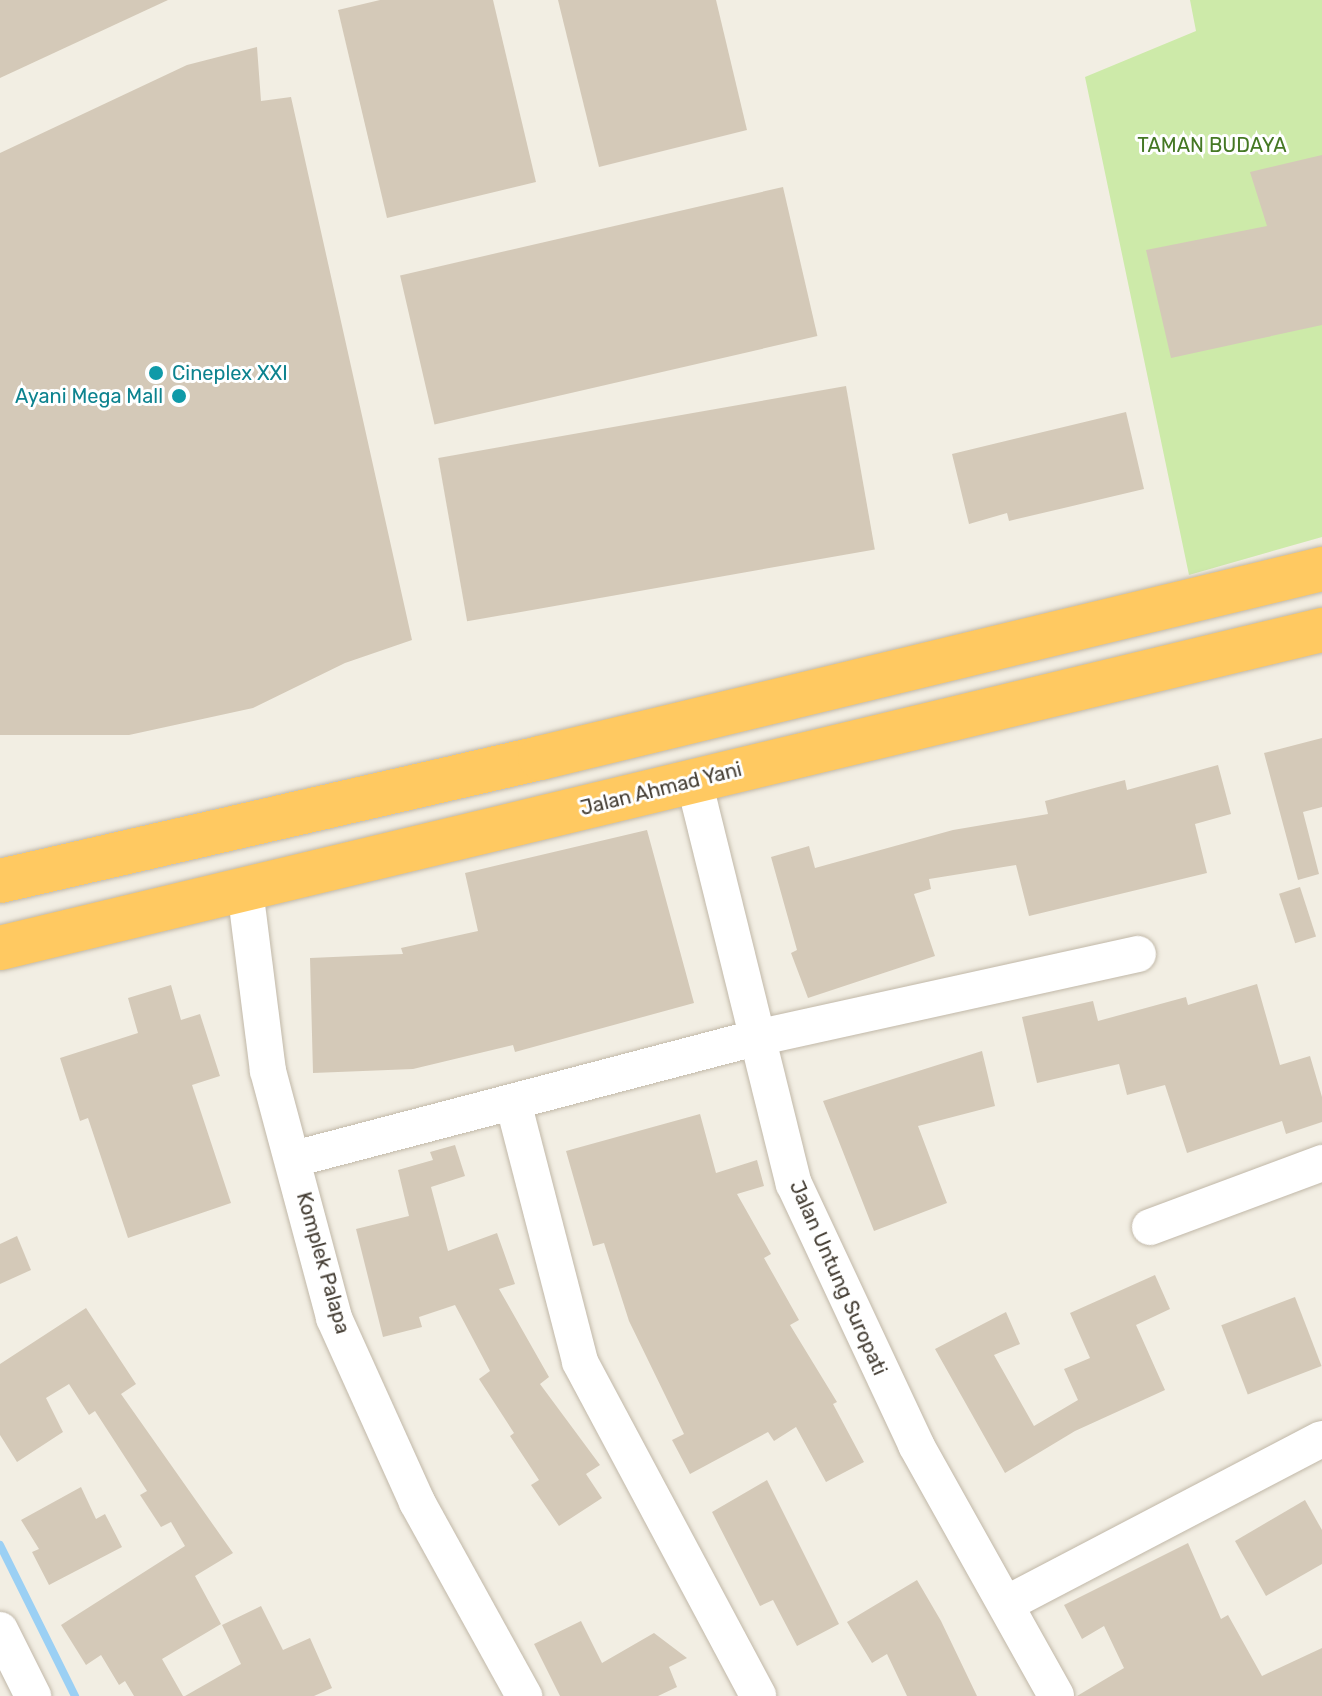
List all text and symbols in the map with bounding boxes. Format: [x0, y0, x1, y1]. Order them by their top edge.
park label: TAMAN BUDAYA [1137, 133, 1287, 157]
place label: Cineplex XXI [172, 361, 288, 385]
marker: Cineplex XXI [147, 364, 165, 382]
place label: Ayani Mega Mall [15, 384, 163, 408]
marker: Ayani Mega Mall [170, 387, 188, 405]
street label: Jalan Ahmad Yani [577, 757, 745, 821]
street label: Jalan Untung Suropati [784, 1177, 892, 1379]
street label: Komplek Palapa [291, 1189, 355, 1337]

